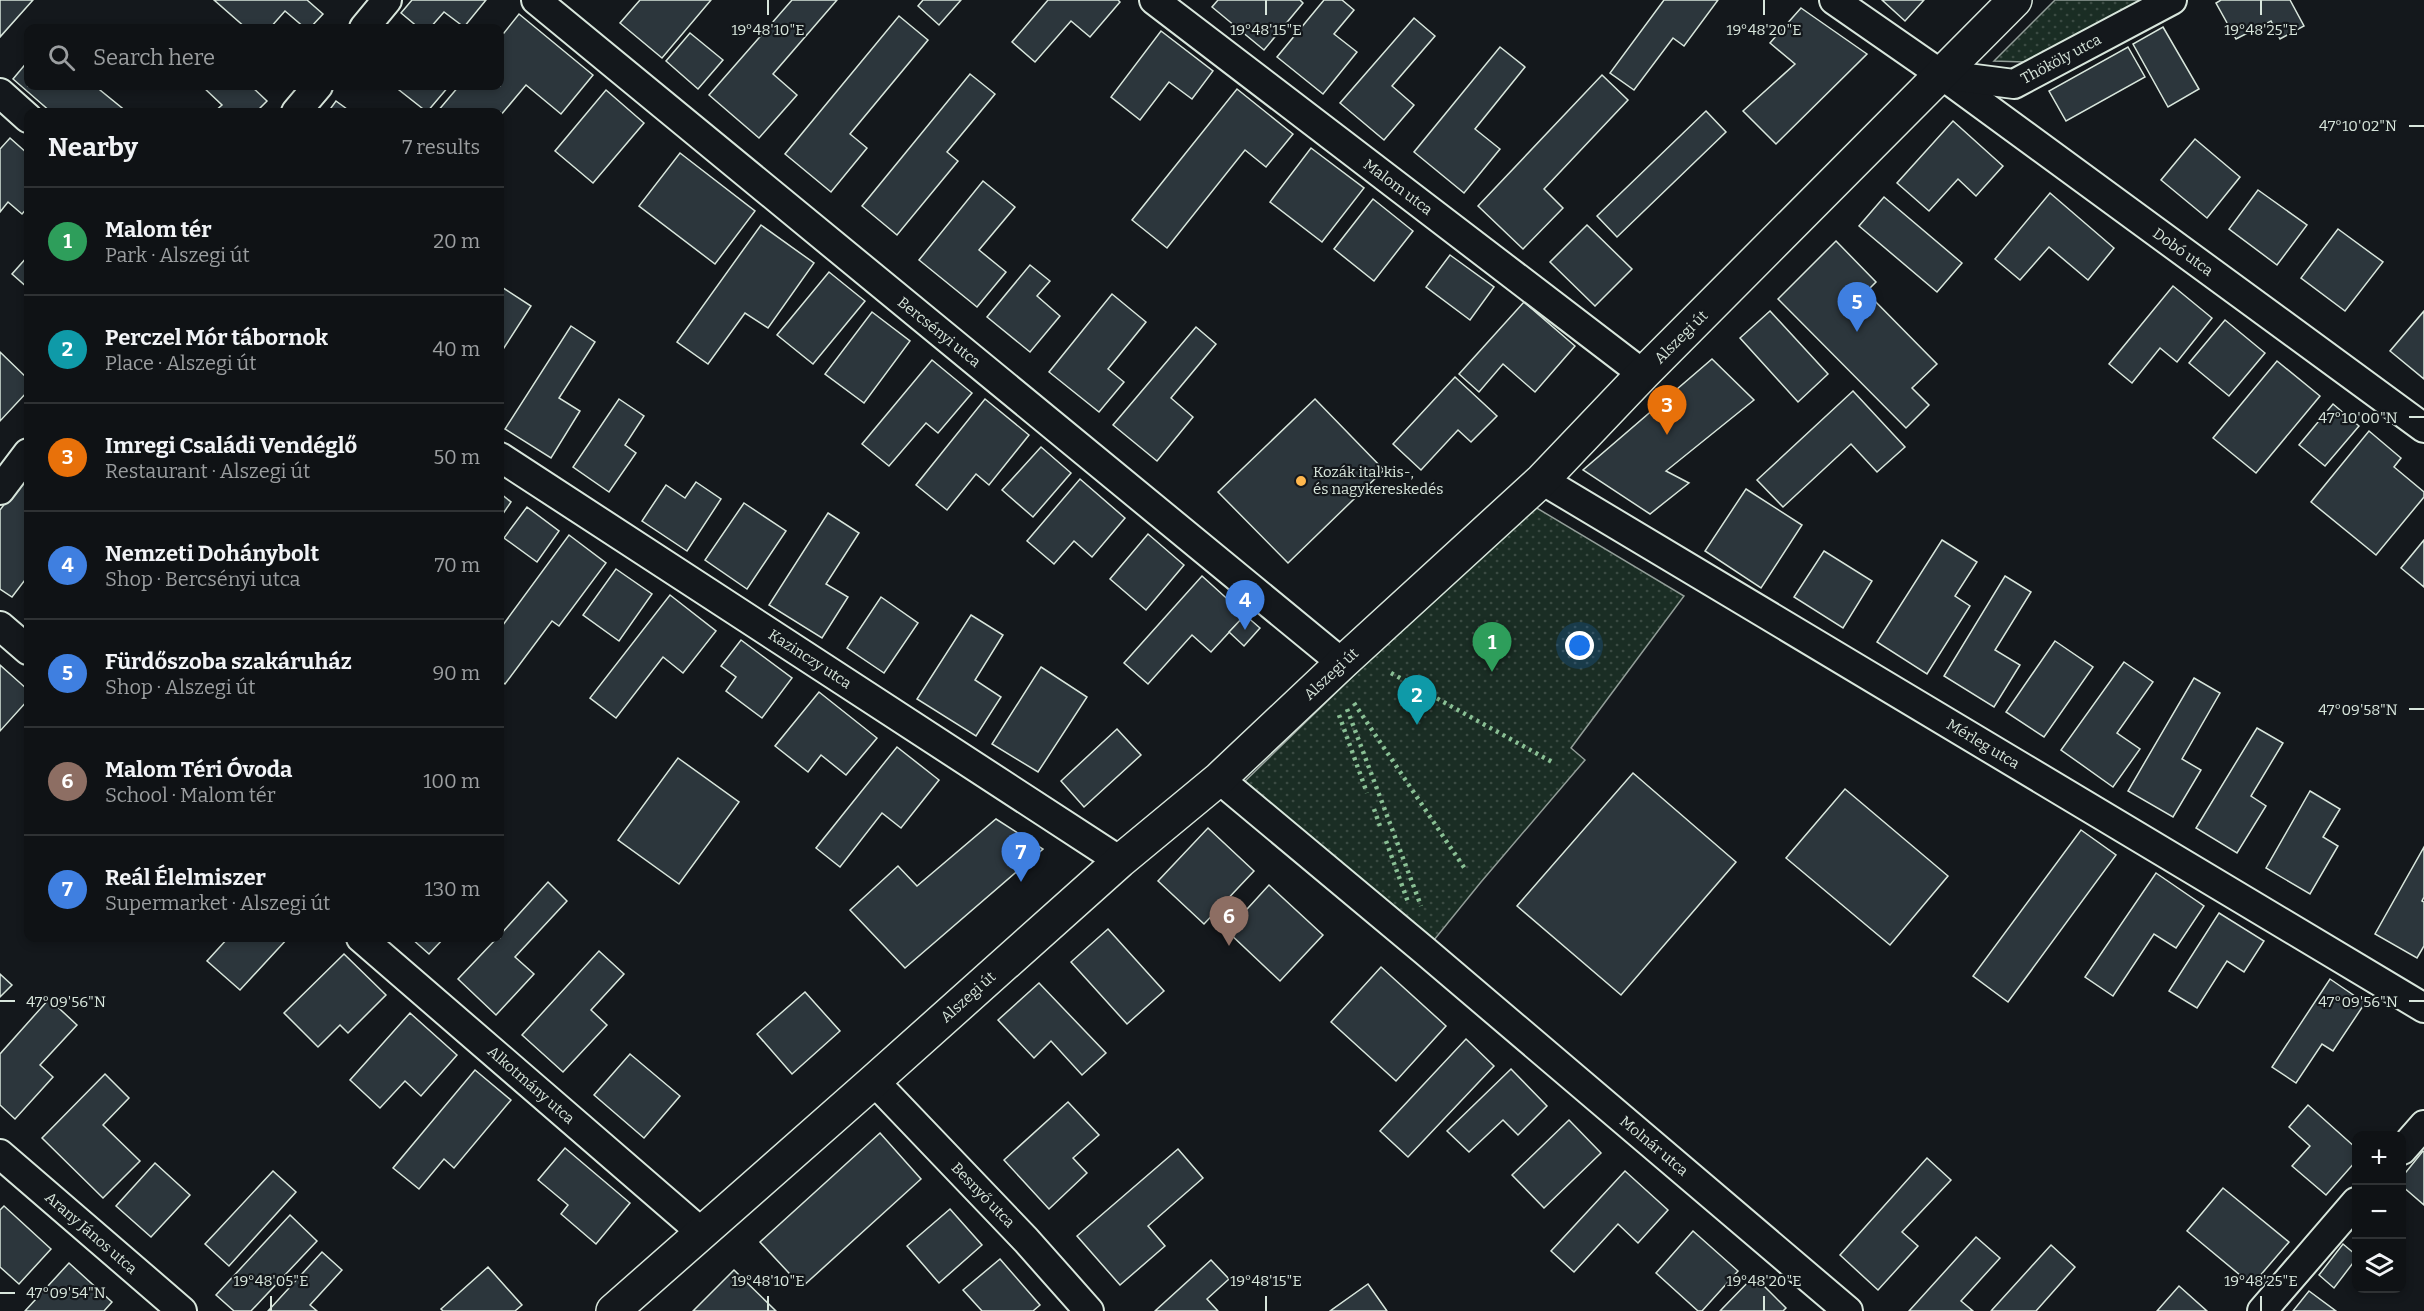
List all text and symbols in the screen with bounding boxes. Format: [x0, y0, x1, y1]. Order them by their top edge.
text: 19°48'10"E [731, 21, 805, 39]
text: 19°48'15"E [1230, 21, 1302, 39]
text: 19°48'20"E [1726, 21, 1802, 39]
text: 19°48'25"E [2224, 21, 2298, 39]
search box [24, 24, 504, 90]
street label: Thököly utca [2018, 30, 2104, 88]
icon: search [45, 41, 78, 74]
text: Search here [93, 44, 215, 71]
text: 47°10'02"N [2319, 117, 2397, 135]
text: Nearby [48, 132, 138, 163]
text: 7 results [402, 135, 480, 159]
street label: Malom utca [1360, 155, 1436, 219]
text: Malom tér [105, 216, 211, 243]
street label: Dobó utca [2149, 224, 2217, 280]
text: 1 [63, 229, 72, 253]
text: 20 m [433, 229, 480, 253]
text: Park · Alszegi út [105, 243, 250, 267]
pin: 5 [1838, 282, 1876, 332]
street label: Bercsényi utca [894, 293, 984, 371]
street label: Alszegi út [1651, 306, 1712, 367]
text: Perczel Mór tábornok [105, 324, 328, 351]
text: 2 [62, 337, 73, 361]
text: 40 m [432, 337, 480, 361]
text: Place · Alszegi út [105, 351, 256, 375]
pin: 3 [1648, 386, 1686, 435]
text: 47°10'00"N [2318, 409, 2398, 427]
text: Imregi Családi Vendéglő [105, 432, 357, 459]
text: 3 [62, 445, 73, 469]
text: 50 m [433, 445, 480, 469]
text: Restaurant · Alszegi út [105, 459, 310, 483]
place label: Kozák ital kis-, és nagykereskedés [1313, 463, 1443, 498]
marker: Kozák ital kis-, és nagykereskedés [1294, 474, 1308, 488]
text: Nemzeti Dohánybolt [105, 540, 319, 567]
text: 4 [61, 553, 74, 577]
text: 70 m [434, 553, 480, 577]
text: Shop · Bercsényi utca [105, 567, 301, 591]
pin: 4 [1226, 580, 1264, 630]
pin: 1 [1472, 622, 1512, 672]
street label: Kazinczy utca [765, 626, 855, 692]
your location [1565, 631, 1594, 660]
street label: Alszegi út [1300, 644, 1362, 704]
text: Fürdőszoba szakáruház [105, 648, 352, 675]
text: 5 [62, 661, 73, 685]
text: 90 m [432, 661, 480, 685]
text: Shop · Alszegi út [105, 675, 255, 699]
pin: 2 [1398, 676, 1436, 725]
text: 47°09'58"N [2318, 701, 2398, 719]
street label: Mérleg utca [1943, 715, 2023, 773]
text: Malom Téri Óvoda [105, 756, 292, 783]
text: 6 [62, 769, 73, 793]
text: 100 m [423, 769, 480, 793]
text: School · Malom tér [105, 783, 276, 807]
pin: 7 [1002, 832, 1040, 882]
text: Reál Élelmiszer [105, 864, 266, 891]
text: 7 [62, 877, 73, 901]
text: 130 m [425, 877, 480, 901]
text: Supermarket · Alszegi út [105, 891, 330, 915]
pin: 6 [1210, 896, 1248, 946]
street label: Alszegi út [937, 967, 1000, 1026]
text: 47°09'56"N [26, 993, 106, 1011]
text: 47°09'56"N [2318, 993, 2398, 1011]
street label: Alkotmány utca [484, 1042, 578, 1128]
street label: Molnár utca [1616, 1112, 1692, 1180]
map controls [2352, 1131, 2406, 1293]
button: + [2352, 1131, 2406, 1185]
street label: Besnyő utca [948, 1159, 1018, 1231]
button: − [2352, 1185, 2406, 1239]
street label: Arany János utca [41, 1188, 141, 1278]
button: layers [2352, 1239, 2406, 1293]
text: 19°48'05"E [234, 1272, 308, 1290]
text: 19°48'10"E [731, 1272, 805, 1290]
text: 19°48'15"E [1230, 1272, 1302, 1290]
text: 19°48'20"E [1726, 1272, 1802, 1290]
text: 19°48'25"E [2224, 1272, 2298, 1290]
text: 47°09'54"N [26, 1284, 106, 1302]

